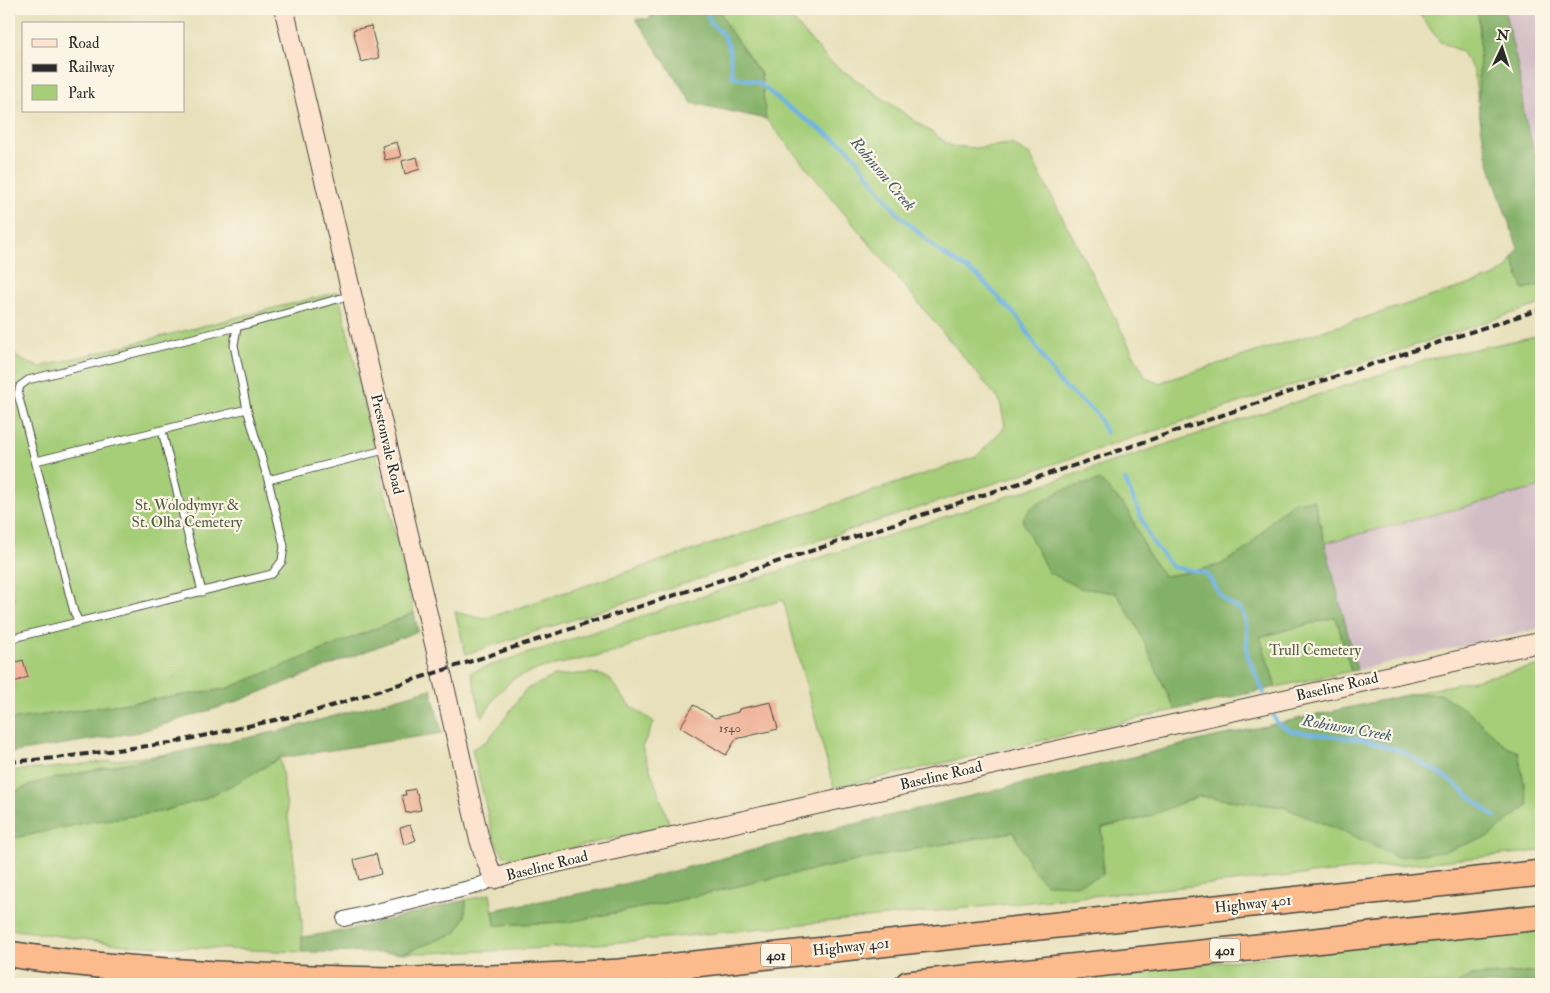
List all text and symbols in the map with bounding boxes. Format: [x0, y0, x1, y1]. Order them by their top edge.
legend [22, 22, 185, 112]
north arrow [1478, 22, 1528, 72]
text: N [1495, 27, 1510, 44]
text: Road [68, 34, 100, 53]
text: Railway [68, 58, 115, 77]
text: Park [68, 84, 95, 103]
water label: Robinson Creek [846, 132, 920, 215]
street label: Prestonvale Road [366, 392, 408, 497]
park label: St. Wolodymyr & St. Olha Cemetery [132, 496, 243, 532]
park label: Trull Cemetery [1269, 641, 1361, 660]
street label: Baseline Road [1294, 668, 1381, 706]
water label: Robinson Creek [1300, 710, 1394, 746]
house number: 1540 [719, 721, 741, 736]
street label: Baseline Road [898, 757, 985, 795]
street label: Baseline Road [504, 847, 591, 885]
street label: Highway 401 [1214, 891, 1292, 917]
street label: Highway 401 [812, 934, 890, 960]
road number: 401 [1210, 938, 1240, 962]
road number: 401 [761, 944, 791, 966]

